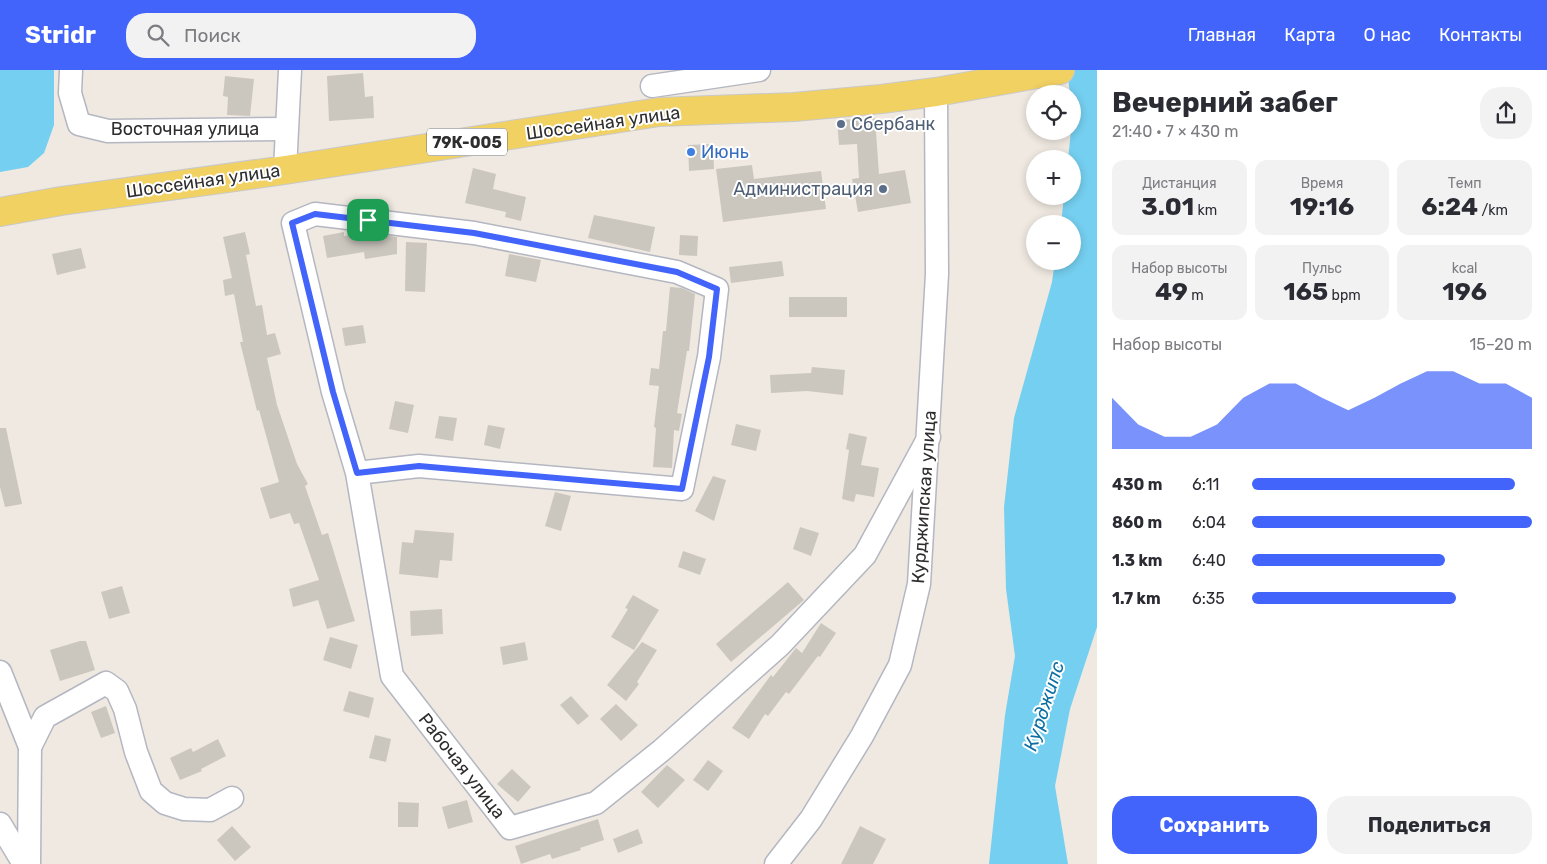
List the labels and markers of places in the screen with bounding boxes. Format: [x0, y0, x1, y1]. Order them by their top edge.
place label: Сбербанк [851, 113, 936, 135]
marker: Сбербанк [835, 118, 847, 130]
place label: Июнь [701, 141, 749, 163]
marker: Июнь [685, 146, 697, 158]
place label: Администрация [733, 178, 873, 200]
marker: Администрация [877, 183, 889, 195]
pin [347, 199, 389, 241]

